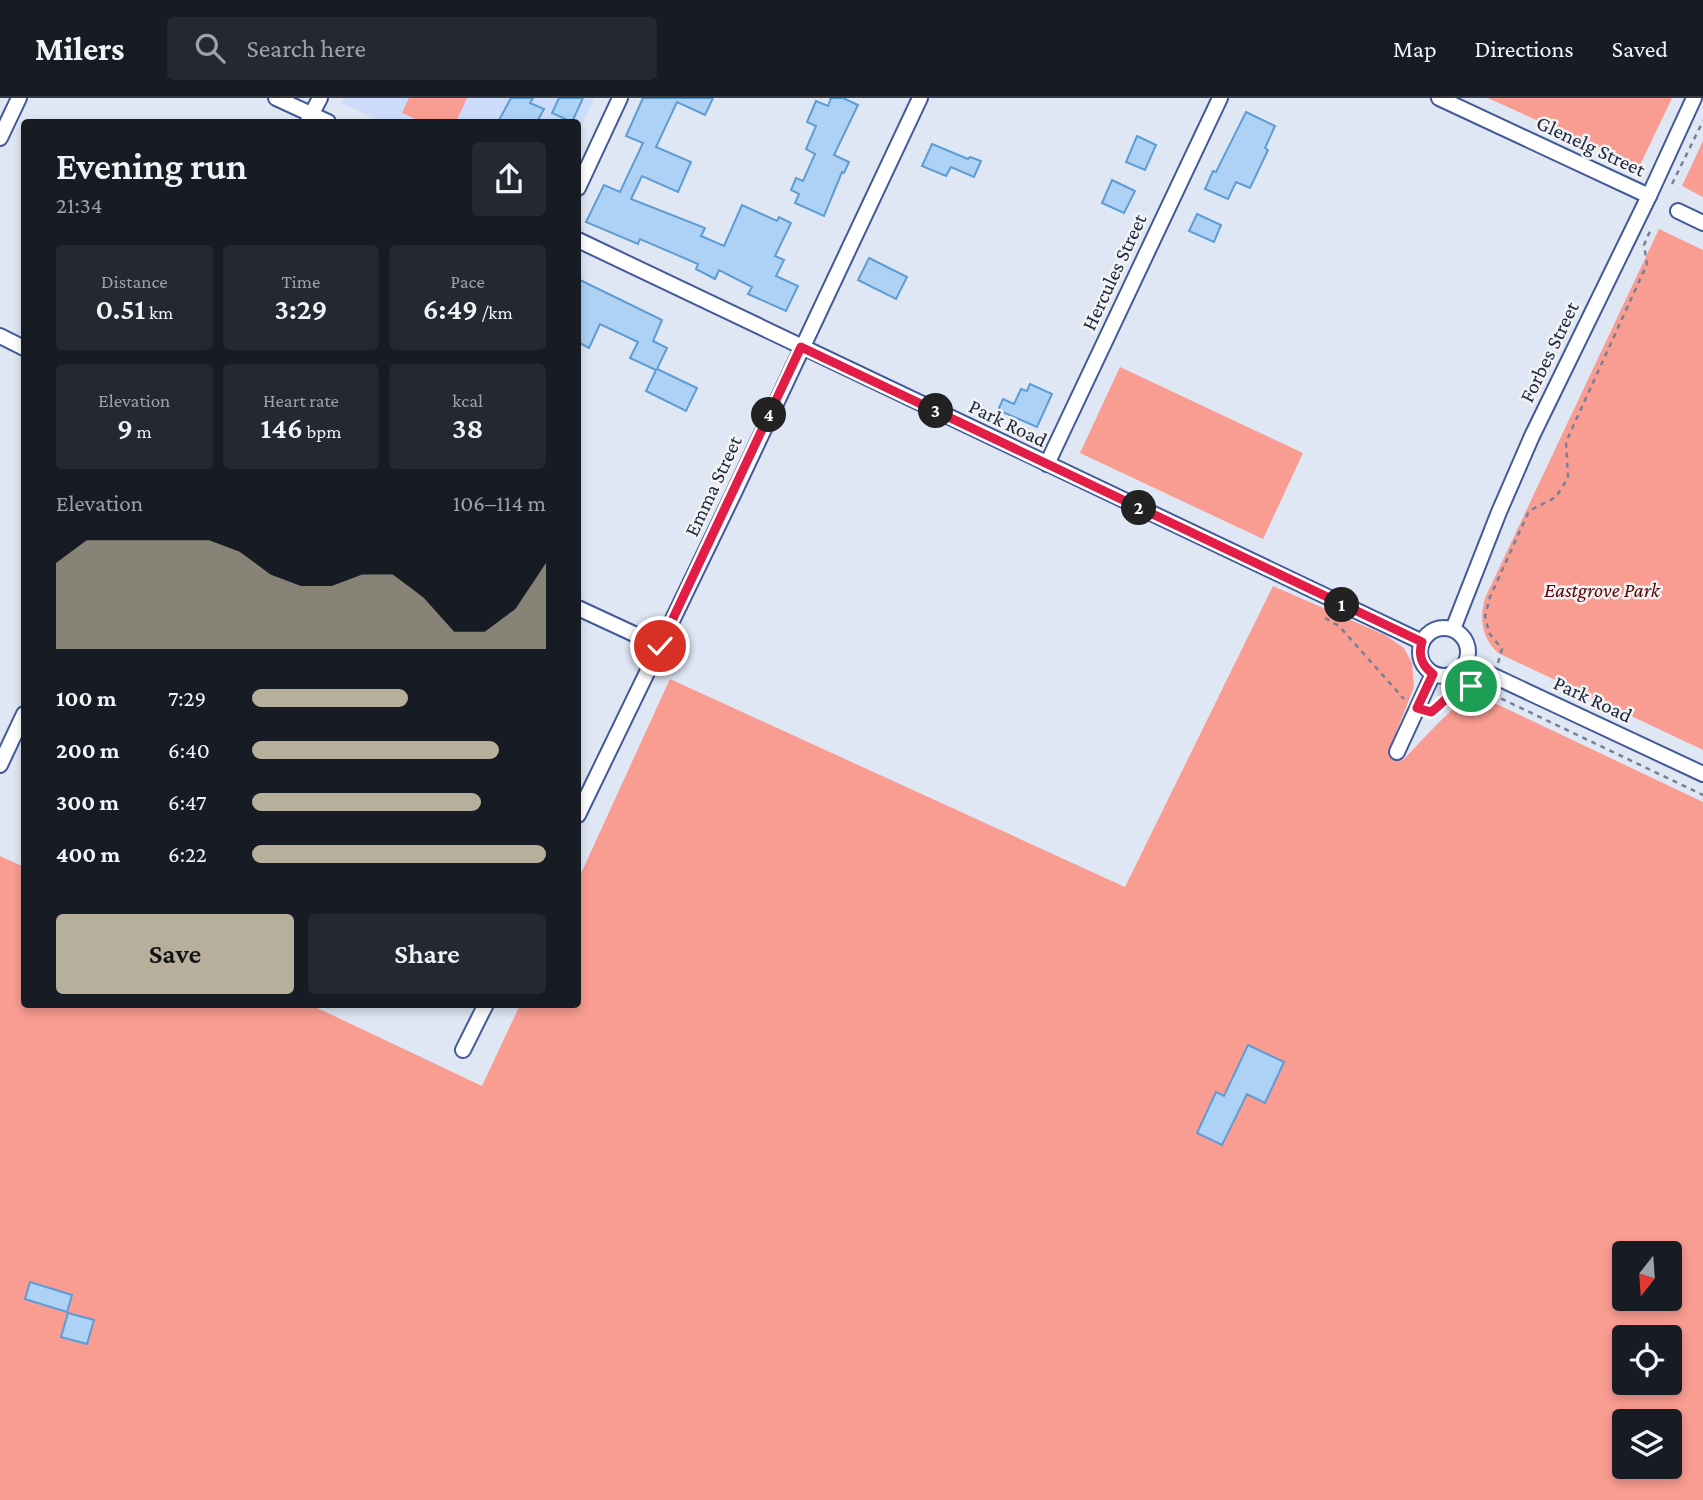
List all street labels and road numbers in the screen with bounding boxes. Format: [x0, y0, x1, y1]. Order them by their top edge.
street label: Glenelg Street [1533, 110, 1650, 182]
street label: Hercules Street [1076, 209, 1152, 334]
street label: Forbes Street [1514, 297, 1584, 406]
street label: Park Road [965, 394, 1051, 452]
street label: Emma Street [679, 431, 747, 540]
street label: Park Road [1550, 670, 1636, 728]

